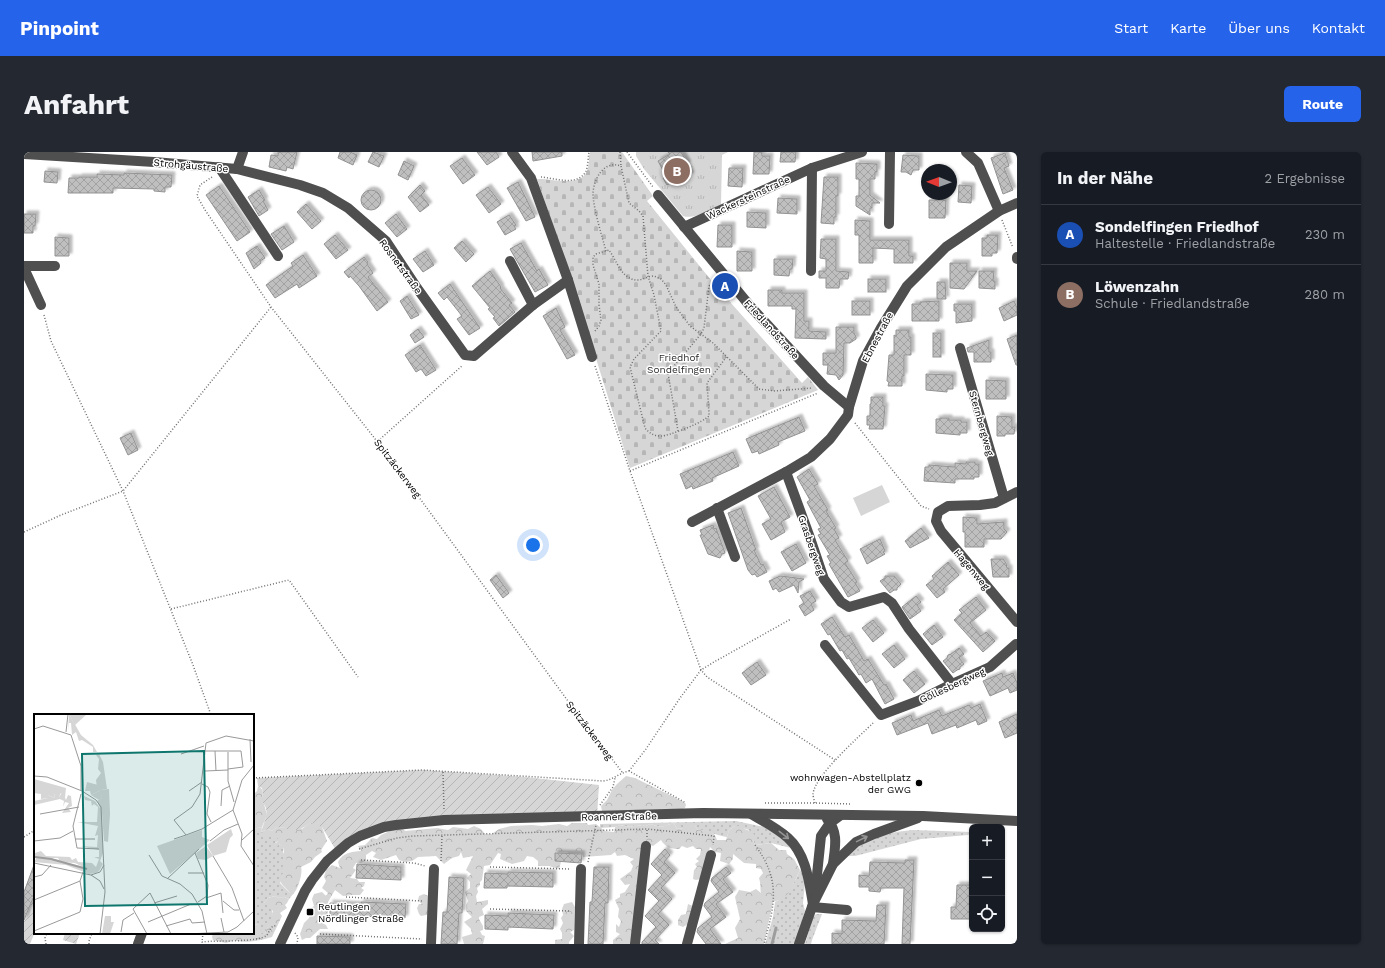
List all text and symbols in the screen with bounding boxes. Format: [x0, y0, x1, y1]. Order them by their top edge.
text: Pinpoint [20, 17, 99, 40]
text: Start [1114, 20, 1148, 36]
text: Karte [1170, 20, 1206, 36]
text: Über uns [1228, 20, 1290, 36]
text: Kontakt [1312, 20, 1365, 36]
button: Route [1284, 86, 1361, 122]
text: Anfahrt [24, 88, 129, 121]
pin: B [664, 156, 690, 186]
street label: Strohgäustraße [153, 157, 229, 174]
north arrow [921, 164, 957, 200]
text: In der Nähe [1057, 168, 1153, 188]
text: 2 Ergebnisse [1264, 171, 1345, 186]
street label: Wackersteinstraße [705, 173, 792, 222]
text: Sondelfingen Friedhof [1095, 218, 1259, 236]
text: A [1066, 227, 1074, 242]
text: 230 m [1305, 227, 1345, 242]
text: Haltestelle · Friedlandstraße [1095, 236, 1275, 251]
street label: Rosnetstraße [377, 237, 424, 296]
pin: A [712, 271, 738, 301]
text: Löwenzahn [1095, 278, 1179, 296]
text: B [1066, 287, 1074, 302]
text: 280 m [1305, 287, 1345, 302]
text: Schule · Friedlandstraße [1095, 296, 1250, 311]
street label: Friedlandstraße [742, 297, 802, 362]
street label: Ebnestraße [860, 310, 895, 364]
park label: Friedhof Sondelfingen [647, 352, 711, 375]
street label: Sternbergweg [967, 389, 996, 458]
street label: Spitzäckerweg [372, 437, 424, 500]
street label: Grasbergweg [796, 514, 827, 577]
your location [523, 535, 543, 555]
street label: Hagenweg [952, 547, 992, 592]
street label: Göllesbergweg [918, 665, 987, 705]
street label: Spitzäckerweg [564, 699, 616, 762]
inset map [34, 714, 254, 934]
place label: wohnwagen-Abstellplatz der GWG [790, 772, 911, 795]
marker: wohnwagen-Abstellplatz der GWG [914, 778, 924, 788]
street label: Roanner Straße [581, 810, 657, 823]
map controls [969, 824, 1005, 932]
button: + [969, 824, 1005, 860]
one-way arrow [778, 831, 789, 839]
one-way arrow [856, 835, 868, 842]
button: − [969, 860, 1005, 896]
button: locate [969, 896, 1005, 932]
place label: Reutlingen Nördlinger Straße [318, 901, 404, 924]
marker: Reutlingen Nördlinger Straße [305, 907, 315, 917]

